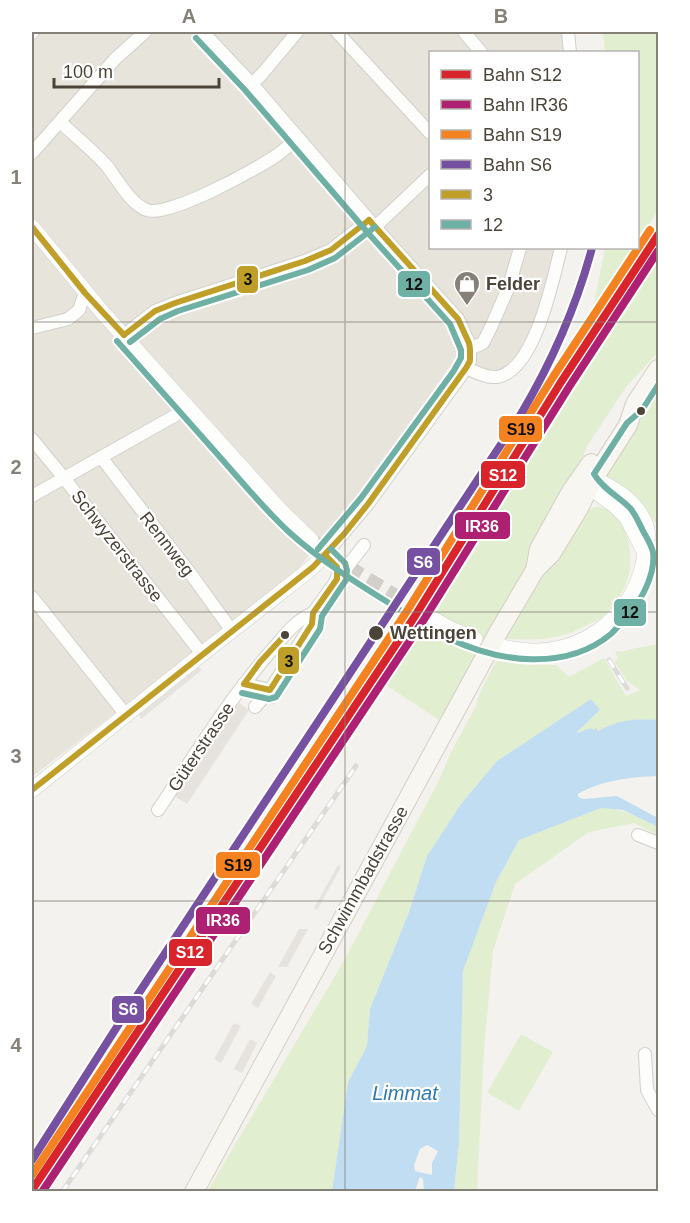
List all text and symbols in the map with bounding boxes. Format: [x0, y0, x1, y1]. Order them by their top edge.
text: A [182, 5, 196, 27]
text: B [494, 5, 508, 27]
scale bar [54, 51, 219, 89]
legend [429, 51, 639, 249]
text: 100 m [63, 62, 113, 82]
text: Bahn S12 [483, 65, 562, 85]
text: Bahn IR36 [483, 95, 568, 115]
text: Bahn S19 [483, 125, 562, 145]
text: Bahn S6 [483, 155, 552, 175]
text: 1 [10, 166, 22, 188]
text: 3 [483, 185, 493, 205]
text: 12 [483, 215, 503, 235]
line badge: 3 [236, 265, 259, 294]
shop icon: Felder [452, 269, 482, 307]
line badge: 12 [397, 270, 431, 298]
text: 3 [244, 271, 253, 288]
place label: Felder [486, 274, 540, 294]
text: 12 [405, 276, 423, 293]
unlabelled marker [635, 405, 647, 417]
line badge: S19 [498, 415, 543, 443]
text: S19 [507, 421, 535, 438]
text: 2 [10, 456, 22, 478]
line badge: S12 [480, 460, 526, 489]
text: S12 [489, 467, 517, 484]
street label: Schwyzerstrasse [67, 486, 167, 606]
street label: Rennweg [136, 508, 198, 580]
line badge: IR36 [454, 511, 511, 540]
text: IR36 [465, 518, 499, 535]
line badge: S6 [406, 547, 441, 576]
text: S6 [413, 554, 433, 571]
line badge: 12 [613, 598, 647, 627]
text: 12 [621, 604, 639, 621]
place label: Wettingen [390, 623, 477, 643]
marker: Wettingen [367, 624, 385, 642]
unlabelled marker [279, 629, 291, 641]
line badge: 3 [277, 646, 300, 675]
text: 3 [285, 653, 294, 670]
street label: Güterstrasse [164, 699, 238, 795]
text: 3 [10, 745, 22, 767]
street label: Schwimmbadstrasse [314, 803, 412, 957]
line badge: S19 [215, 851, 261, 879]
text: S19 [224, 857, 252, 874]
line badge: IR36 [195, 906, 251, 935]
text: IR36 [206, 912, 240, 929]
line badge: S12 [168, 938, 213, 967]
text: S12 [176, 944, 204, 961]
line badge: S6 [111, 995, 145, 1024]
text: S6 [118, 1001, 138, 1018]
text: 4 [10, 1034, 22, 1056]
water label: Limmat [372, 1082, 439, 1104]

